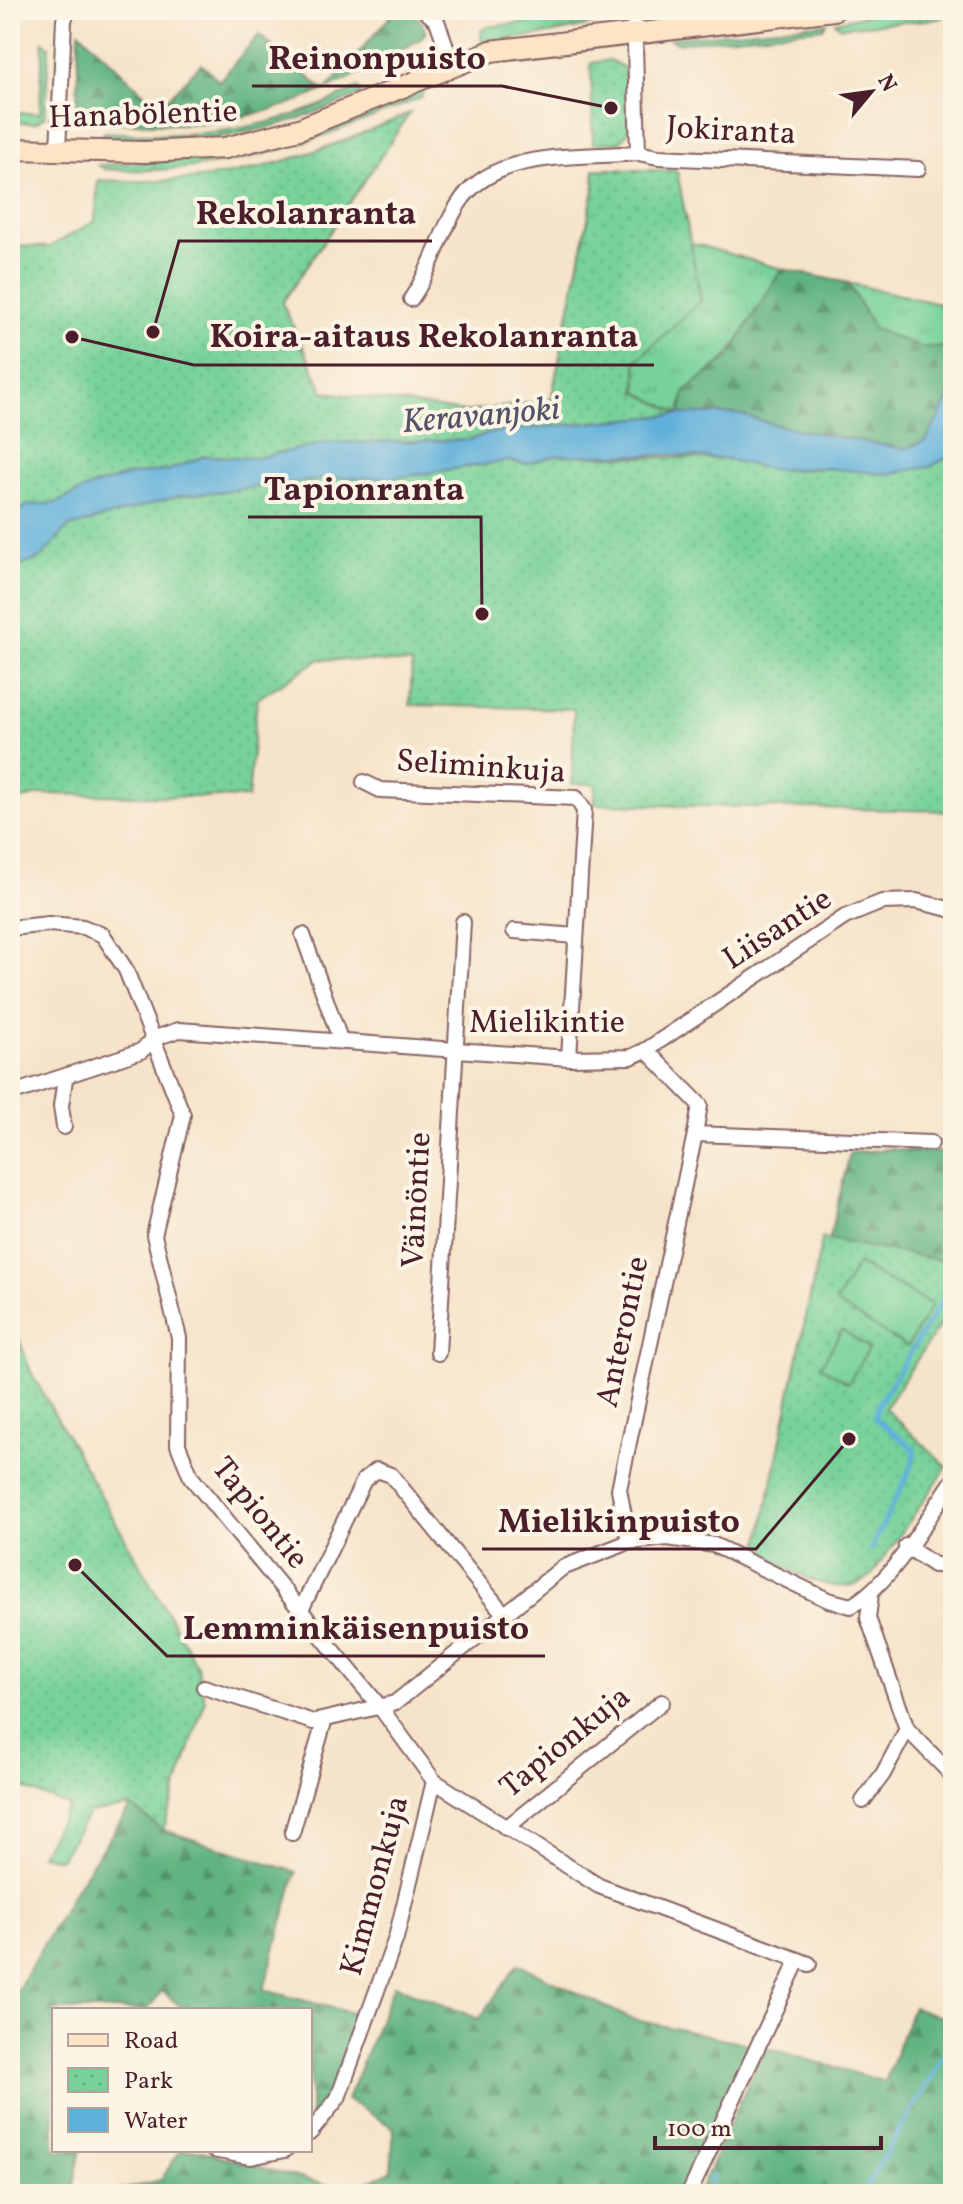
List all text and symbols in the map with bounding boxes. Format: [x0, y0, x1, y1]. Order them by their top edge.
callout: Reinonpuisto [252, 28, 502, 86]
text: Reinonpuisto [268, 37, 486, 84]
north arrow [831, 52, 911, 132]
text: N [869, 69, 904, 98]
street label: Hanabölentie [48, 91, 238, 141]
street label: Jokiranta [665, 107, 797, 157]
callout: Rekolanranta [179, 183, 432, 241]
text: Rekolanranta [196, 192, 416, 239]
callout: Koira-aitaus Rekolanranta [194, 307, 654, 365]
text: Koira-aitaus Rekolanranta [210, 315, 638, 362]
water label: Keravanjoki [400, 387, 562, 447]
callout: Tapionranta [248, 459, 481, 517]
text: Tapionranta [263, 468, 465, 515]
street label: Seliminkuja [395, 740, 567, 796]
street label: Liisantie [715, 878, 841, 982]
street label: Mielikintie [469, 1002, 625, 1046]
street label: Väinöntie [392, 1131, 444, 1269]
street label: Anterontie [587, 1252, 661, 1412]
street label: Tapiontie [200, 1449, 318, 1579]
callout: Mielikinpuisto [482, 1491, 756, 1549]
text: Mielikinpuisto [498, 1500, 740, 1547]
callout: Lemminkäisenpuisto [167, 1598, 545, 1656]
text: Lemminkäisenpuisto [183, 1607, 529, 1654]
street label: Tapionkuja [491, 1676, 641, 1810]
street label: Kimmonkuja [331, 1791, 421, 1981]
legend [52, 2008, 312, 2152]
text: Road [124, 2025, 178, 2059]
text: Park [124, 2065, 173, 2099]
scale bar [655, 2100, 881, 2150]
text: Water [124, 2105, 188, 2139]
text: 100 m [667, 2113, 732, 2147]

